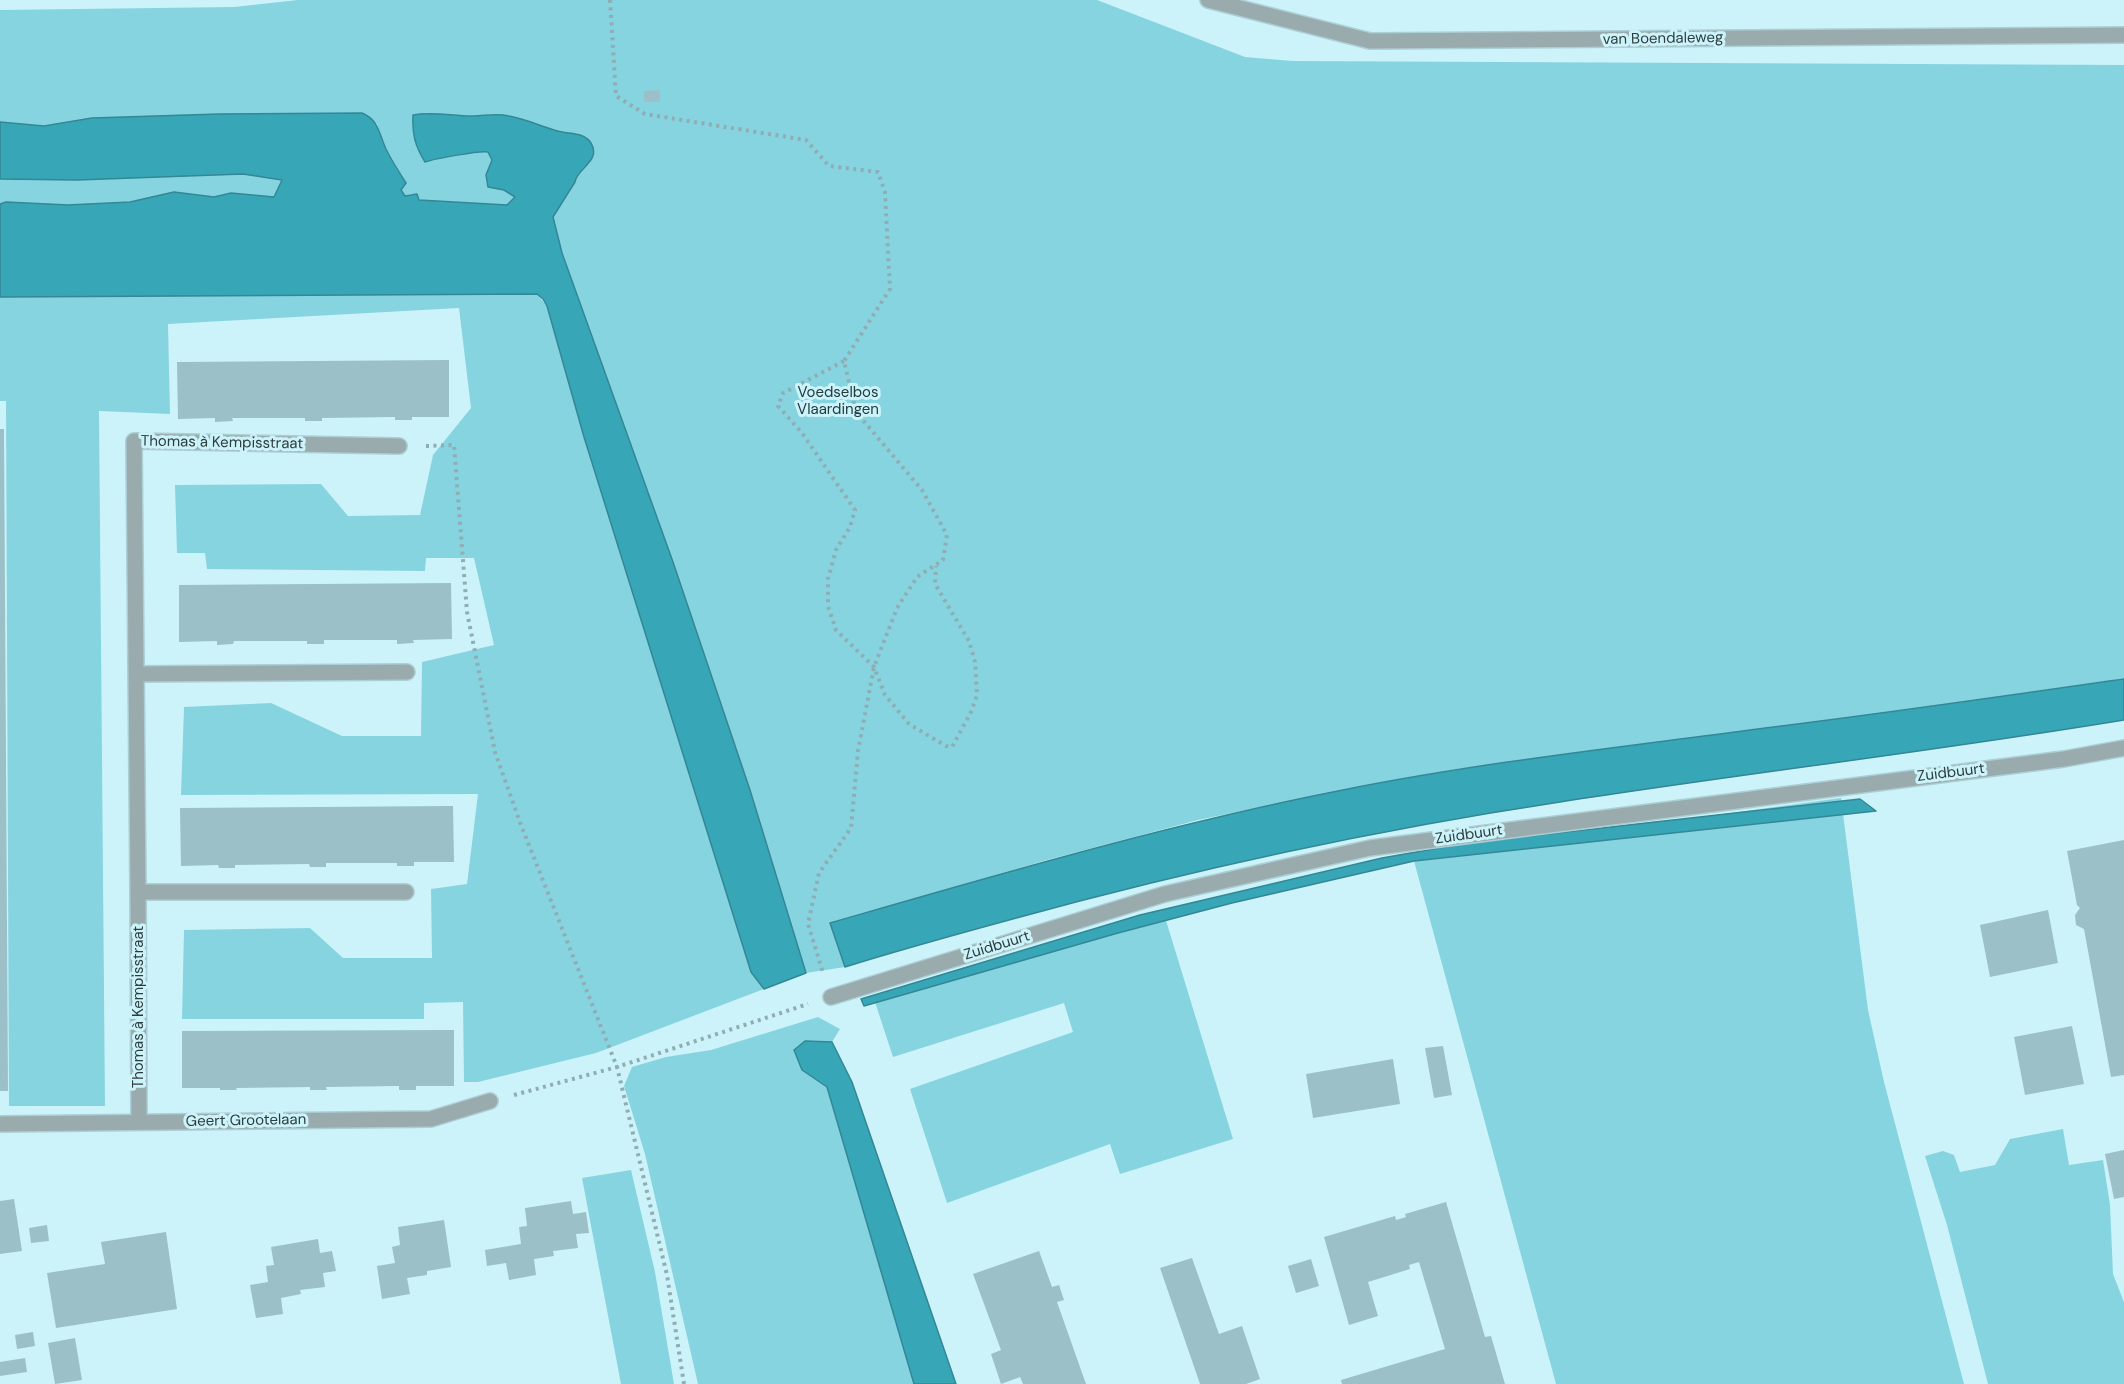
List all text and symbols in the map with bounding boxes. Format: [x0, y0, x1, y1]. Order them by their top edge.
street label: van Boendaleweg [1603, 29, 1723, 49]
park label: Voedselbos Vlaardingen [797, 384, 879, 419]
street label: Thomas à Kempisstraat [141, 433, 303, 453]
street label: Zuidbuurt [1916, 760, 1986, 786]
street label: Zuidbuurt [1434, 821, 1504, 849]
street label: Thomas à Kempisstraat [130, 926, 148, 1088]
street label: Zuidbuurt [962, 927, 1032, 965]
street label: Geert Grootelaan [186, 1111, 306, 1131]

